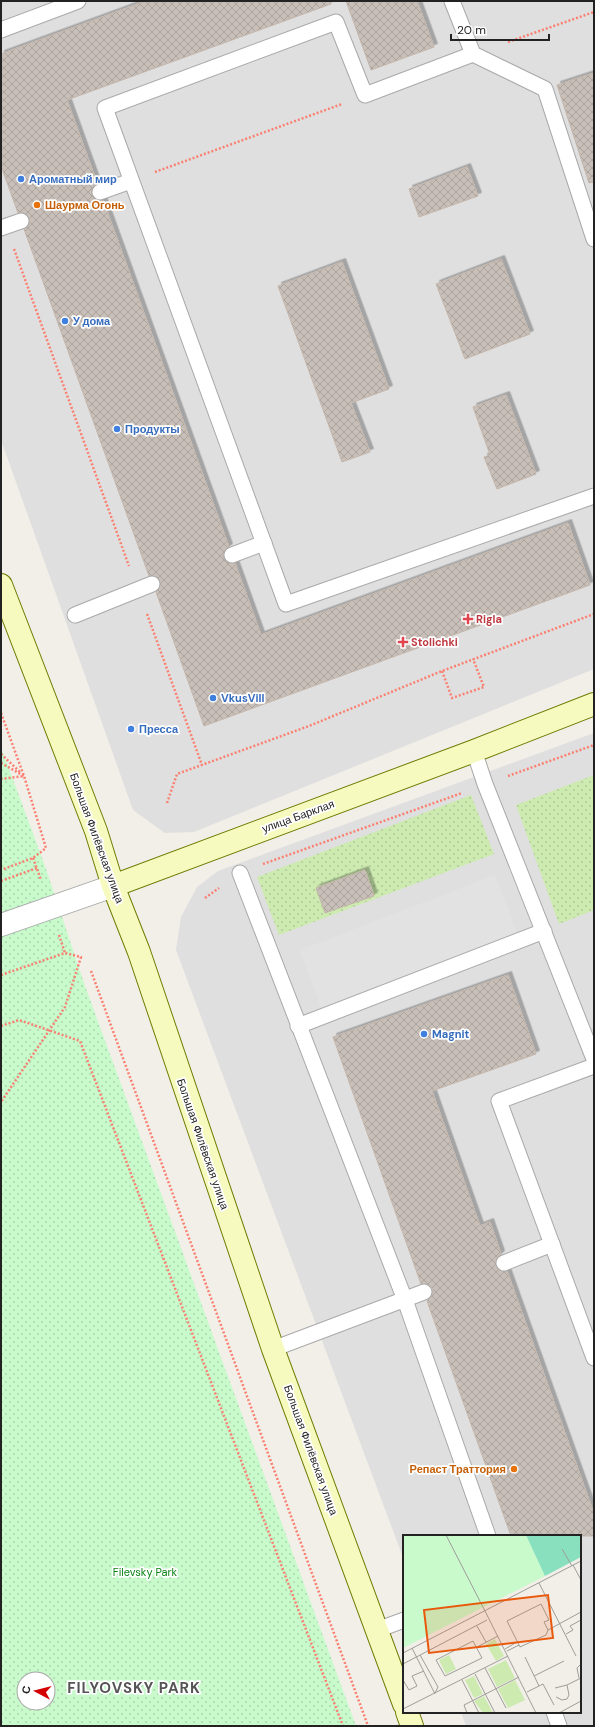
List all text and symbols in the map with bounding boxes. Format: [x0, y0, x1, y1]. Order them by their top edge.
scale bar [451, 16, 549, 42]
text: 20 m [457, 22, 486, 38]
place label: Ароматный мир [29, 172, 117, 186]
marker: Ароматный мир [16, 174, 26, 184]
place label: Шаурма Огонь [45, 198, 125, 212]
marker: Шаурма Огонь [32, 200, 42, 210]
place label: У дома [73, 314, 111, 328]
marker: У дома [60, 316, 70, 326]
place label: Продукты [125, 422, 180, 436]
marker: Продукты [112, 424, 122, 434]
place label: Rigla [476, 612, 502, 626]
marker: Rigla [463, 614, 473, 624]
place label: Stolichki [411, 635, 458, 649]
marker: Stolichki [398, 637, 408, 647]
place label: VkusVill [221, 691, 264, 705]
marker: VkusVill [208, 693, 218, 703]
place label: Пресса [139, 722, 179, 736]
marker: Пресса [126, 724, 136, 734]
street label: Большая Филёвская улица [67, 771, 127, 906]
street label: улица Барклая [260, 796, 336, 836]
place label: Magnit [432, 1027, 470, 1041]
marker: Magnit [419, 1029, 429, 1039]
street label: Большая Филёвская улица [174, 1077, 232, 1212]
street label: Большая Филёвская улица [281, 1383, 341, 1518]
place label: Репаст Траттория [410, 1462, 506, 1476]
marker: Репаст Траттория [509, 1464, 519, 1474]
inset map [403, 1535, 581, 1713]
park label: Filevsky Park [113, 1565, 178, 1579]
north arrow [16, 1671, 56, 1711]
district label: FILYOVSKY PARK [67, 1678, 201, 1698]
text: С [19, 1685, 34, 1695]

